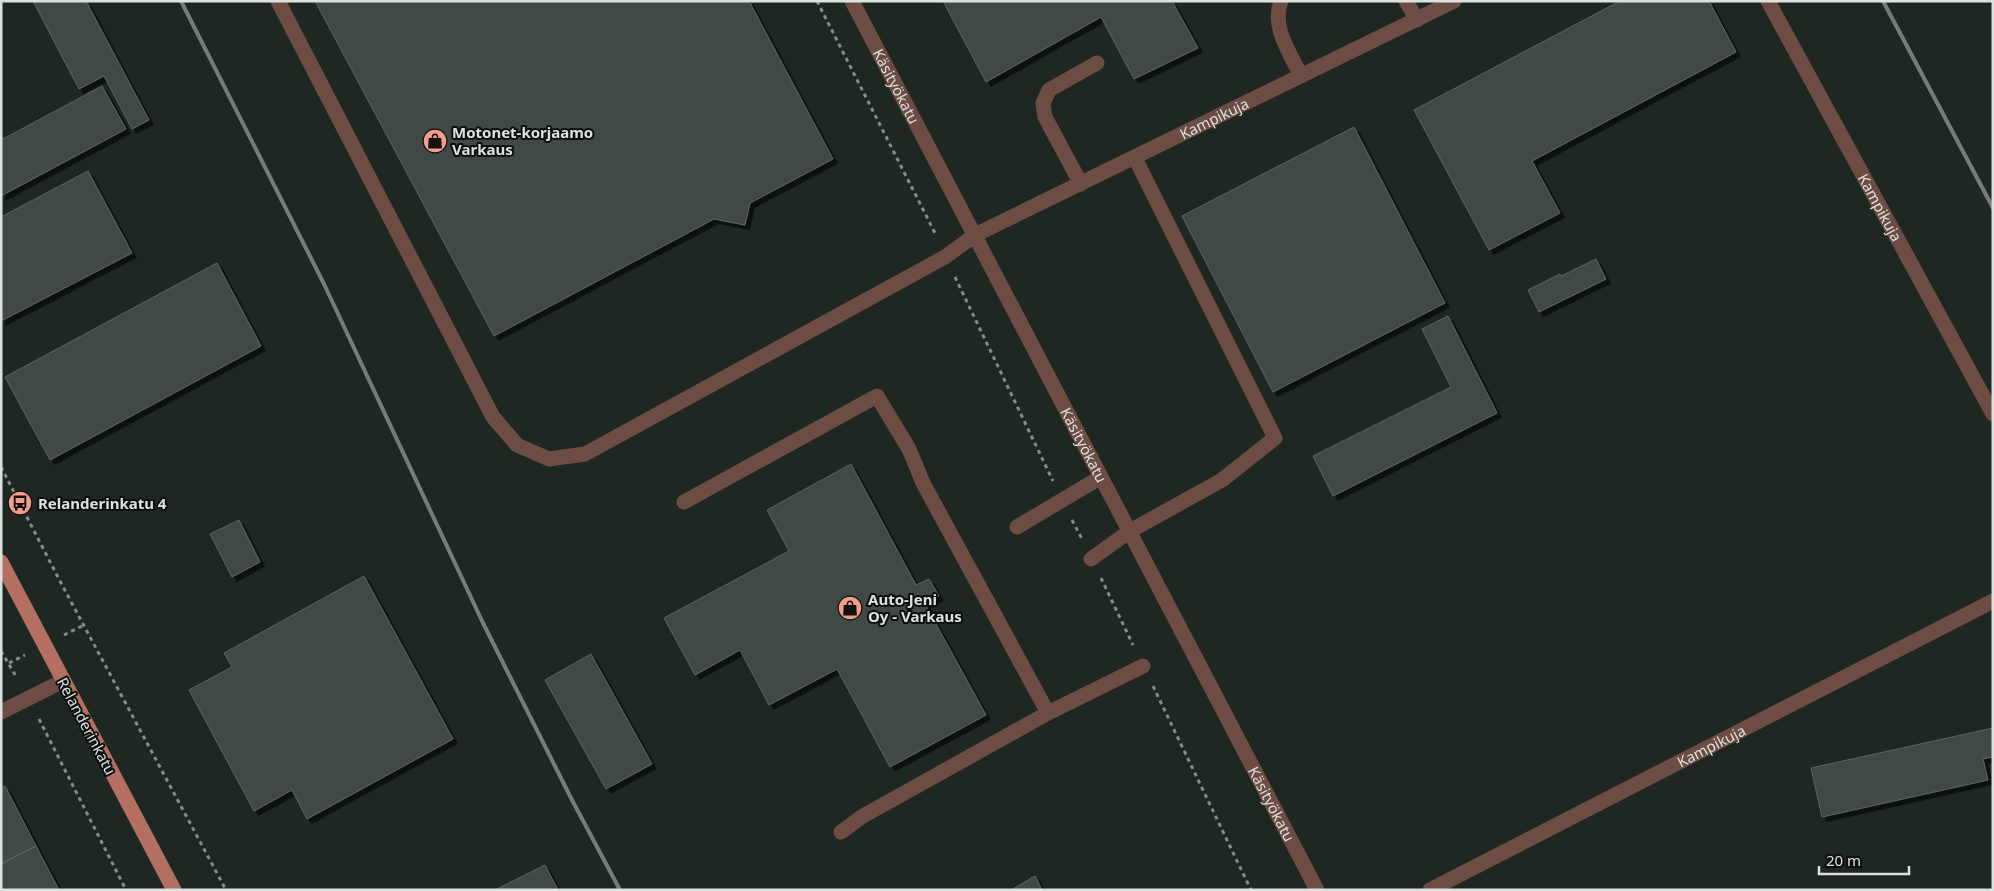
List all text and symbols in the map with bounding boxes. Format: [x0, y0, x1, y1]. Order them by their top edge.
street label: Käsityökatu [869, 45, 924, 127]
street label: Kampikuja [1176, 93, 1252, 144]
place label: Motonet-korjaamo Varkaus [452, 122, 593, 159]
shop icon: Motonet-korjaamo Varkaus [422, 128, 448, 154]
street label: Kampikuja [1854, 170, 1907, 245]
street label: Käsityökatu [1056, 404, 1112, 486]
bus stop icon: Relanderinkatu 4 [7, 490, 33, 516]
place label: Relanderinkatu 4 [38, 493, 167, 513]
place label: Auto-Jeni Oy - Varkaus [868, 589, 962, 626]
shop icon: Auto-Jeni Oy - Varkaus [837, 595, 863, 621]
street label: Relanderinkatu [53, 674, 121, 778]
street label: Kampikuja [1673, 720, 1749, 772]
street label: Käsityökatu [1244, 763, 1300, 845]
scale bar [1819, 844, 1909, 876]
text: 20 m [1826, 850, 1861, 870]

